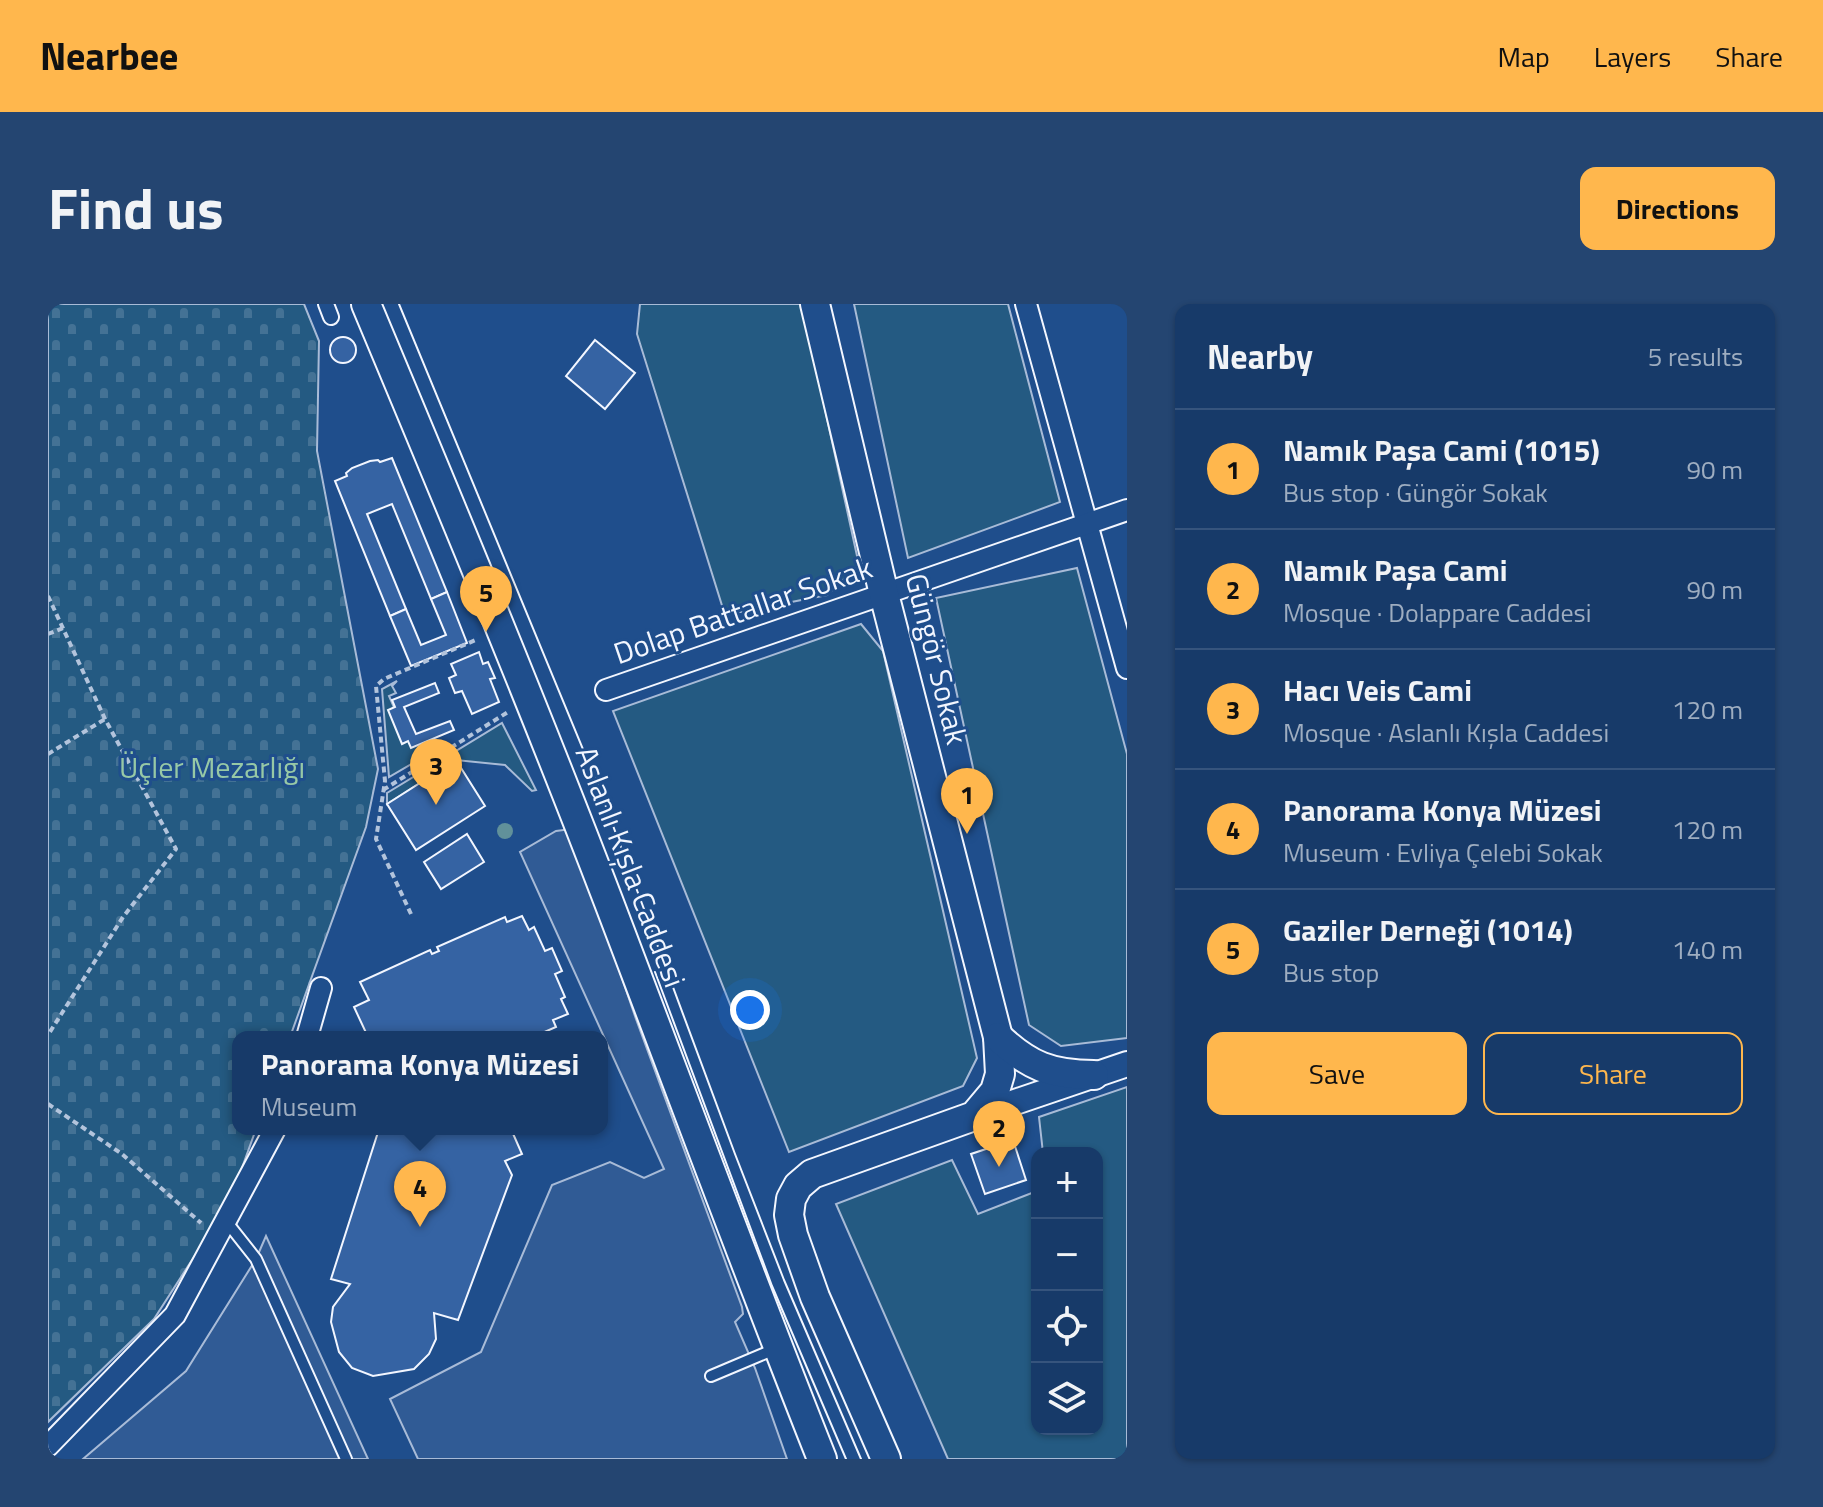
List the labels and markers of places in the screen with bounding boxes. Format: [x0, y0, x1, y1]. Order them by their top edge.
pin: 5 [460, 566, 512, 632]
pin: 3 [410, 739, 462, 805]
pin: 1 [941, 768, 993, 834]
pin: 2 [973, 1101, 1025, 1167]
pin: 4 [394, 1161, 446, 1227]

